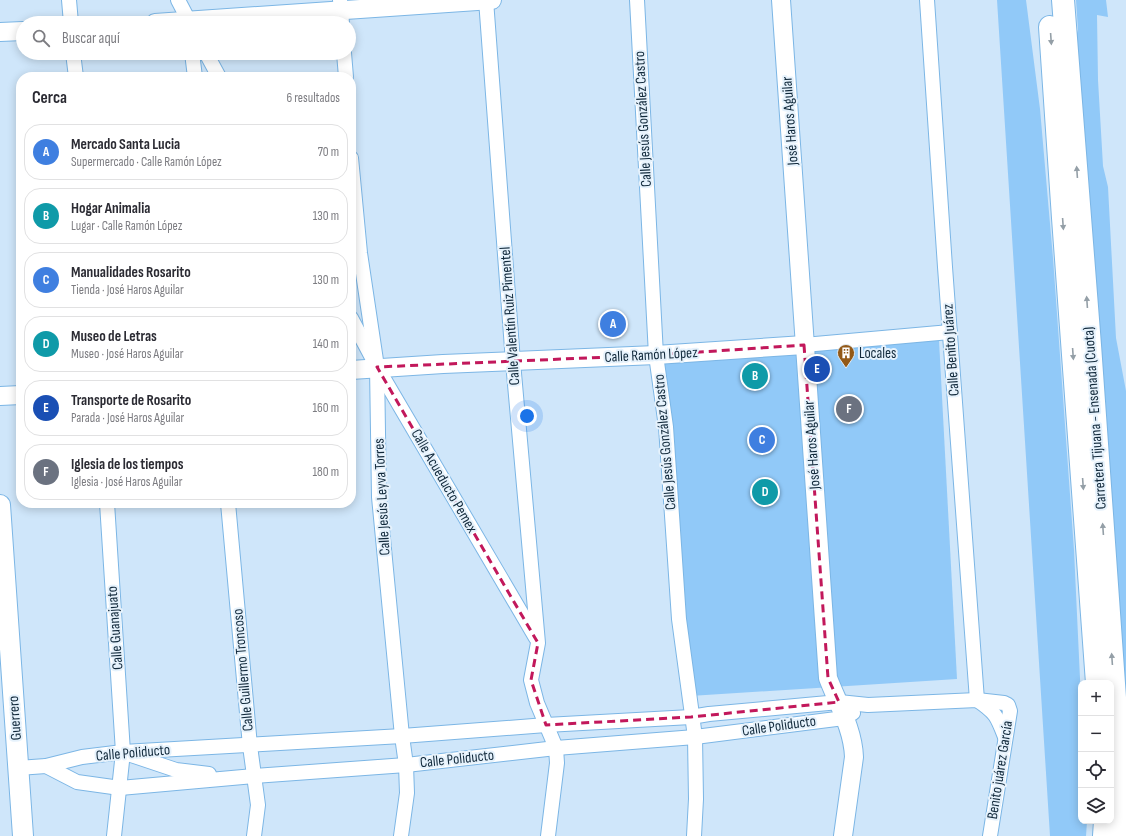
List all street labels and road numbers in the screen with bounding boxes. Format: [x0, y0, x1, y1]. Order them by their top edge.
street label: Calle Jesús González Castro [630, 50, 656, 188]
street label: José Haros Aguilar [777, 75, 803, 167]
street label: Calle Valentín Ruiz Pimentel [496, 246, 524, 386]
street label: Calle Benito Juárez [938, 303, 964, 397]
street label: Carretera Tijuana - Ensenada (Cuota) [1079, 326, 1111, 510]
street label: Calle Ramón López [604, 343, 699, 367]
street label: Calle Jesús González Castro [650, 373, 680, 511]
street label: José Haros Aguilar [799, 399, 825, 491]
street label: Calle Acueducto Pemex [407, 426, 482, 537]
street label: Calle Jesús Leyva Torres [369, 438, 395, 556]
street label: Calle Guanajuato [103, 585, 127, 671]
street label: Calle Guillermo Troncoso [228, 608, 258, 732]
street label: Guerrero [4, 695, 26, 741]
street label: Calle Poliducto [741, 711, 817, 741]
street label: Benito juárez García [983, 719, 1017, 821]
street label: Calle Poliducto [95, 740, 171, 766]
street label: Calle Poliducto [419, 746, 495, 772]

